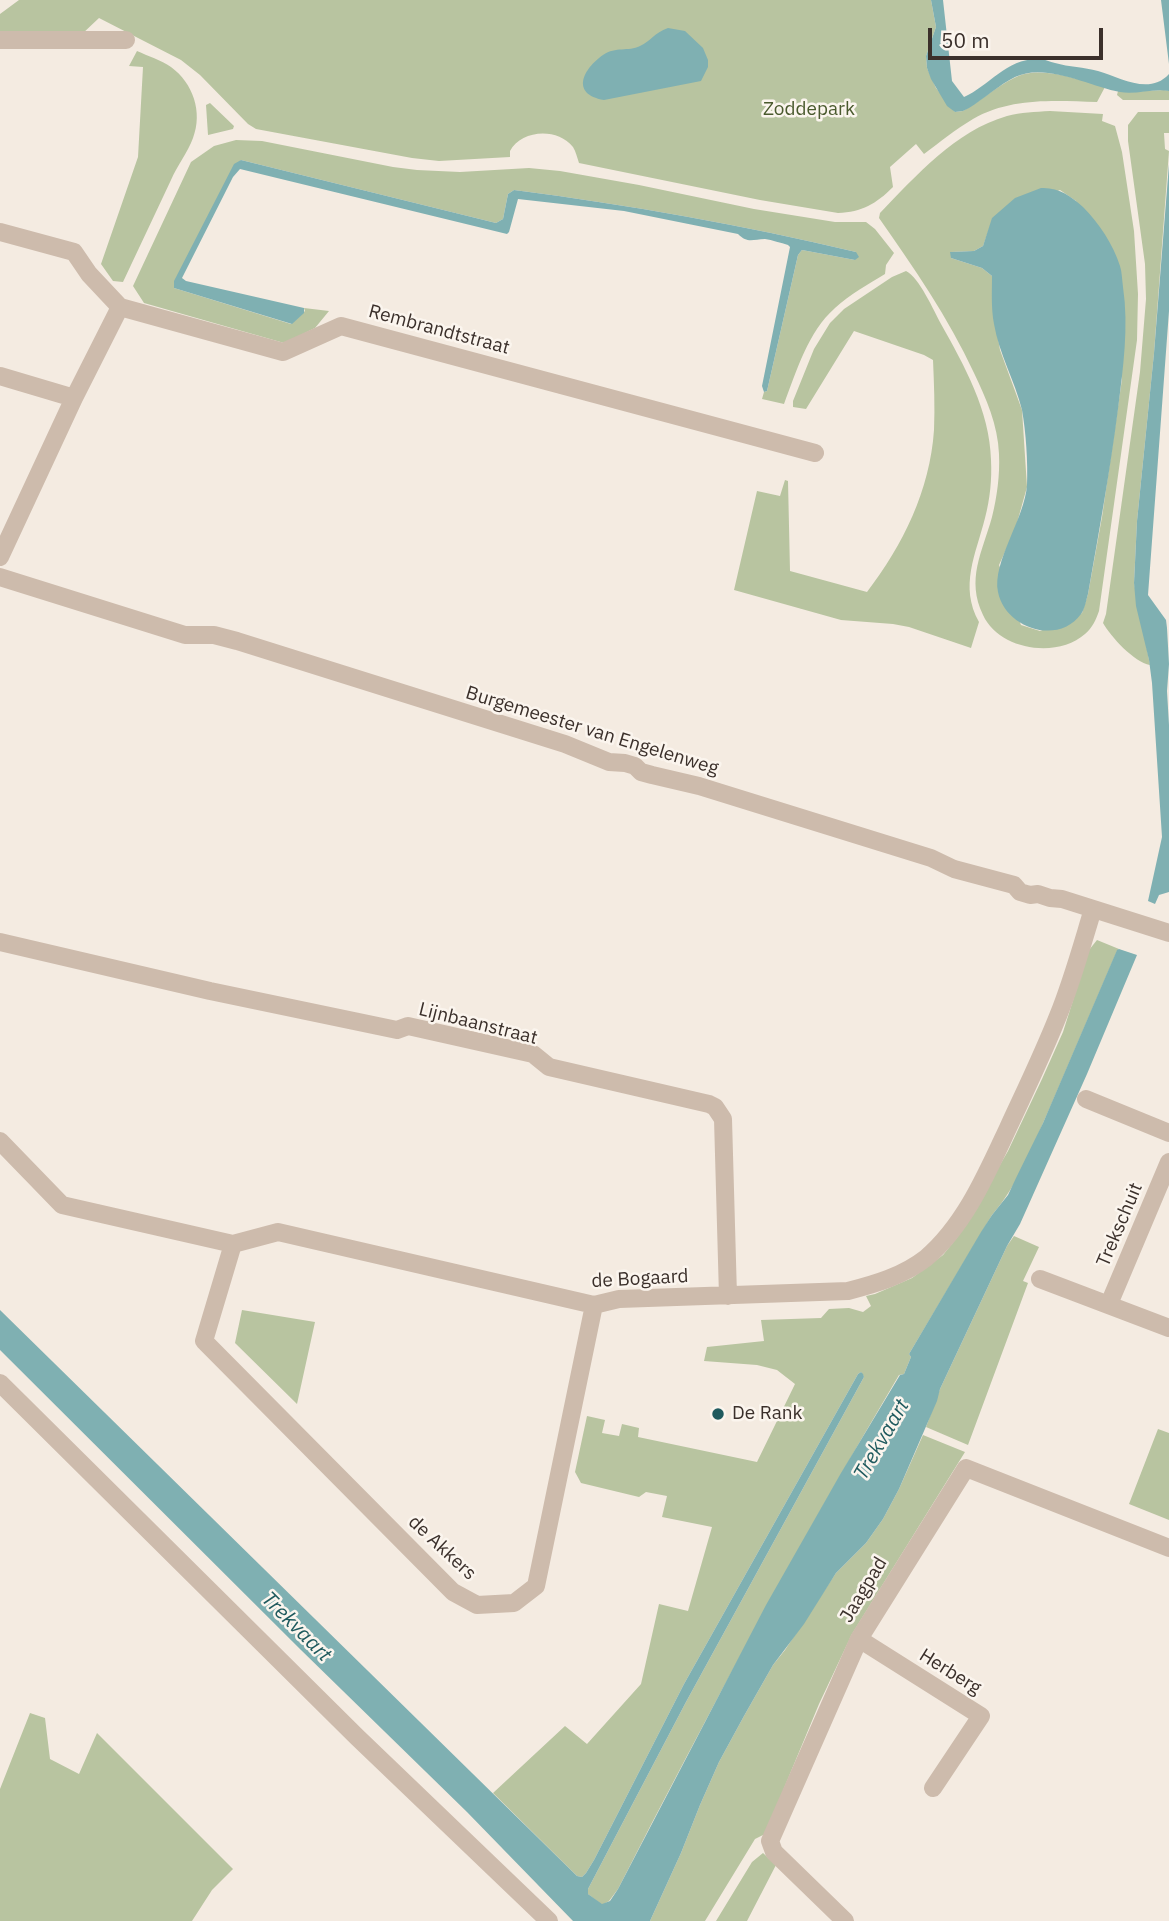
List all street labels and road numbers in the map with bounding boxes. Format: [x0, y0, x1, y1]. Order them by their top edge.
street label: Rembrandtstraat [366, 300, 512, 360]
street label: Burgemeester van Engelenweg [463, 682, 721, 780]
street label: Lijnbaanstraat [416, 998, 540, 1050]
street label: Trekschuit [1092, 1180, 1148, 1270]
street label: de Bogaard [591, 1265, 689, 1293]
street label: de Akkers [403, 1511, 481, 1585]
street label: Jaagpad [836, 1553, 892, 1627]
street label: Herberg [915, 1644, 985, 1700]

